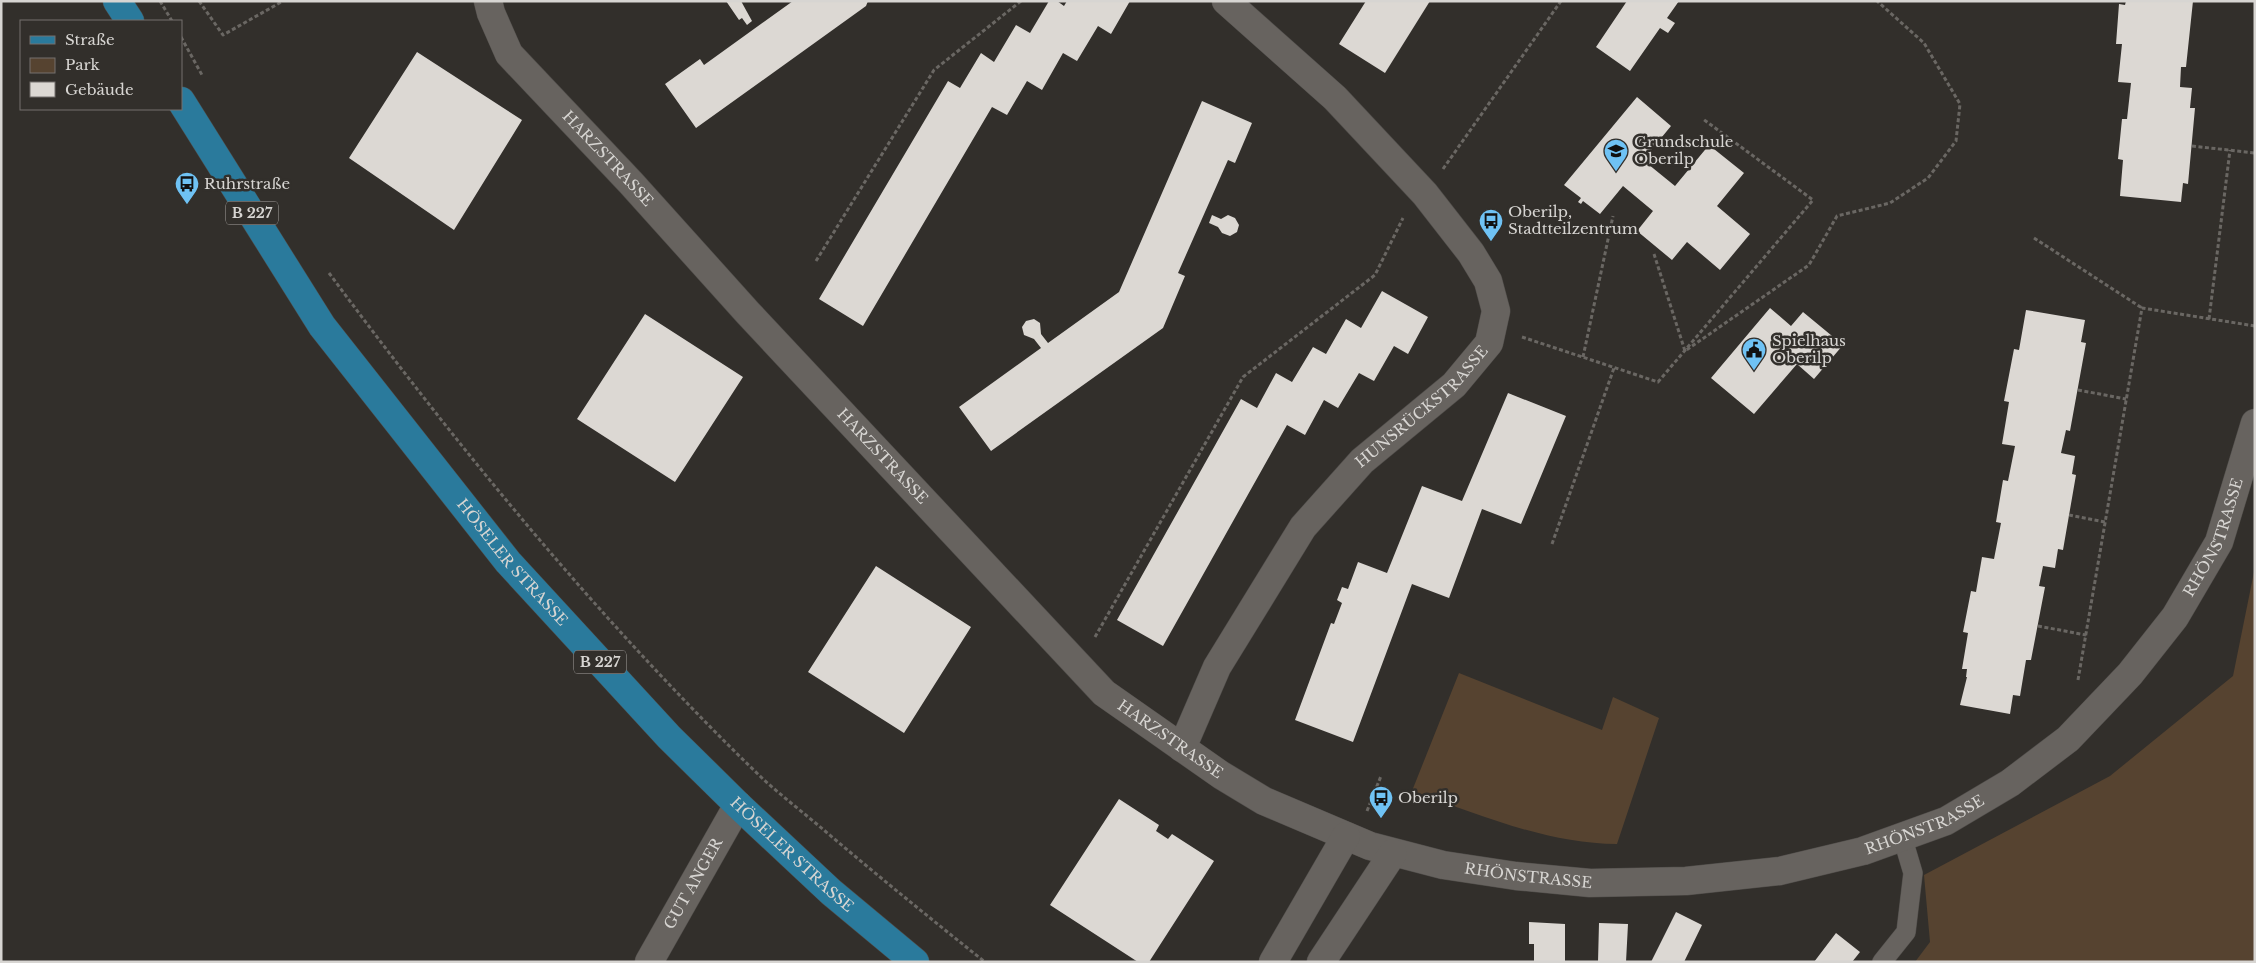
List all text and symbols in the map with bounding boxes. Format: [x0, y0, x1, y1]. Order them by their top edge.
legend [20, 20, 182, 110]
text: Straße [65, 30, 115, 49]
text: Park [65, 55, 101, 74]
text: Gebäude [65, 80, 134, 99]
street label: HARZSTRASSE [559, 107, 658, 210]
place label: Grundschule Oberilp [1634, 132, 1733, 168]
school or university icon: Grundschule Oberilp [1603, 138, 1629, 172]
bus stop icon: Ruhrstraße [174, 171, 200, 205]
place label: Ruhrstraße [204, 174, 290, 193]
road number: B 227 [226, 202, 278, 224]
place label: Oberilp, Stadtteilzentrum [1508, 202, 1638, 238]
bus stop icon: Oberilp, Stadtteilzentrum [1478, 208, 1504, 242]
place label: Spielhaus Oberilp [1772, 331, 1846, 367]
public building icon: Spielhaus Oberilp [1741, 337, 1767, 371]
street label: HUNSRÜCKSTRASSE [1351, 341, 1492, 472]
street label: HARZSTRASSE [833, 404, 932, 508]
street label: RHÖNSTRASSE [2179, 476, 2247, 600]
street label: HÖSELER STRASSE [453, 495, 572, 630]
road number: B 227 [574, 650, 626, 674]
street label: HARZSTRASSE [1114, 695, 1227, 782]
bus stop icon: Oberilp [1368, 785, 1394, 819]
place label: Oberilp [1398, 788, 1458, 807]
street label: RHÖNSTRASSE [1862, 791, 1987, 859]
street label: HÖSELER STRASSE [726, 793, 858, 916]
street label: GUT ANGER [660, 833, 727, 933]
street label: RHÖNSTRASSE [1463, 858, 1593, 892]

